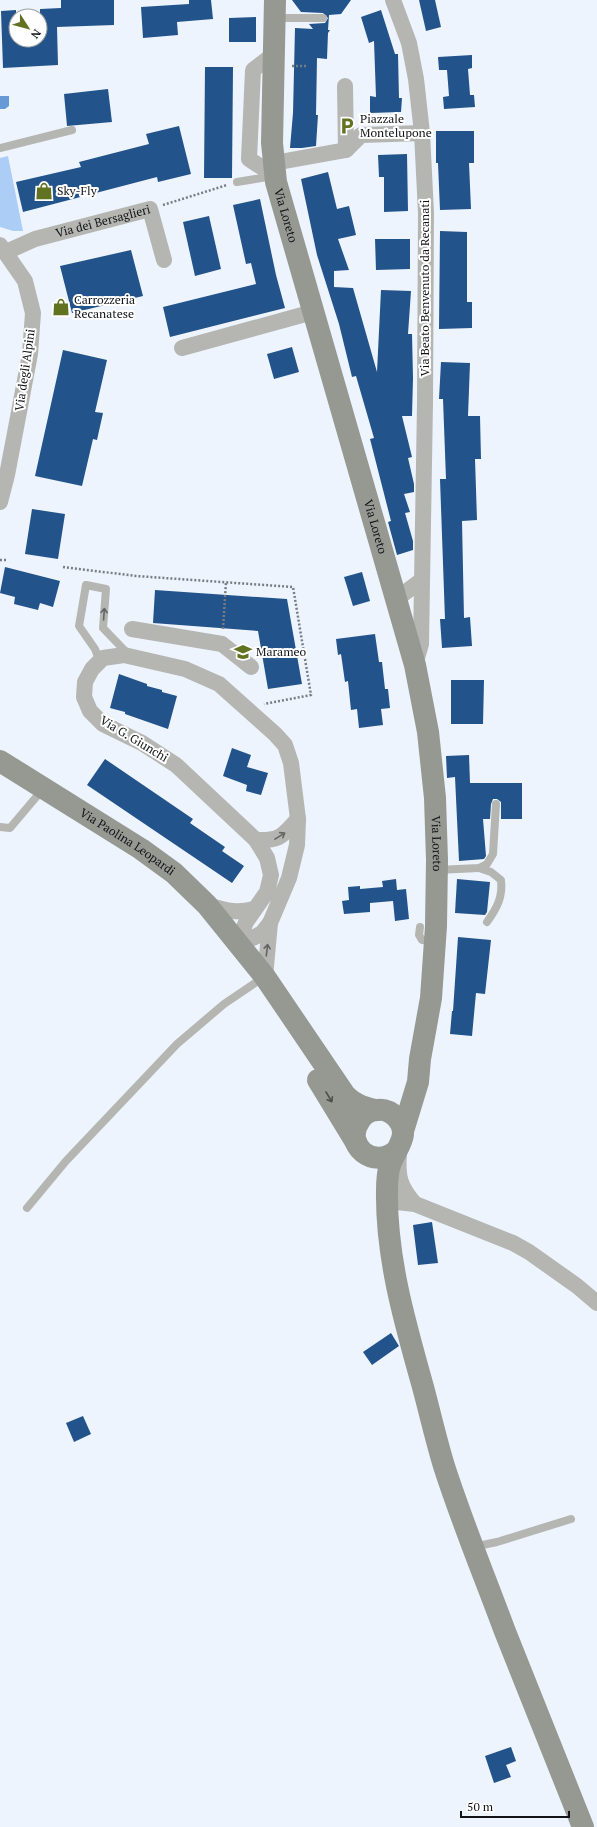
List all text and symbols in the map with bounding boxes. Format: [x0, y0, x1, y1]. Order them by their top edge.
north arrow [8, 8, 48, 48]
text: N [28, 26, 44, 42]
place label: Piazzale Montelupone [360, 111, 432, 140]
parking icon: Piazzale Montelupone [337, 116, 357, 136]
shop icon: Sky-Fly [34, 181, 54, 201]
place label: Sky-Fly [57, 183, 98, 198]
street label: Via Loreto [271, 186, 301, 245]
street label: Via Beato Benvenuto da Recanati [417, 199, 432, 376]
street label: Via dei Bersaglieri [54, 201, 152, 240]
place label: Carrozzeria Recanatese [74, 292, 135, 321]
shop icon: Carrozzeria Recanatese [51, 297, 71, 317]
street label: Via degli Alpini [11, 328, 38, 412]
street label: Via Loreto [361, 498, 391, 556]
one-way arrow [101, 608, 108, 621]
school or university icon: Marameo [233, 642, 253, 662]
place label: Marameo [256, 644, 307, 659]
street label: Via G. Giunchi [97, 712, 171, 765]
street label: Via Paolina Leopardi [77, 805, 179, 879]
street label: Via Loreto [429, 815, 445, 872]
one-way arrow [274, 832, 285, 840]
one-way arrow [264, 944, 271, 957]
one-way arrow [325, 1091, 333, 1103]
scale bar [461, 1793, 569, 1819]
text: 50 m [467, 1799, 494, 1814]

